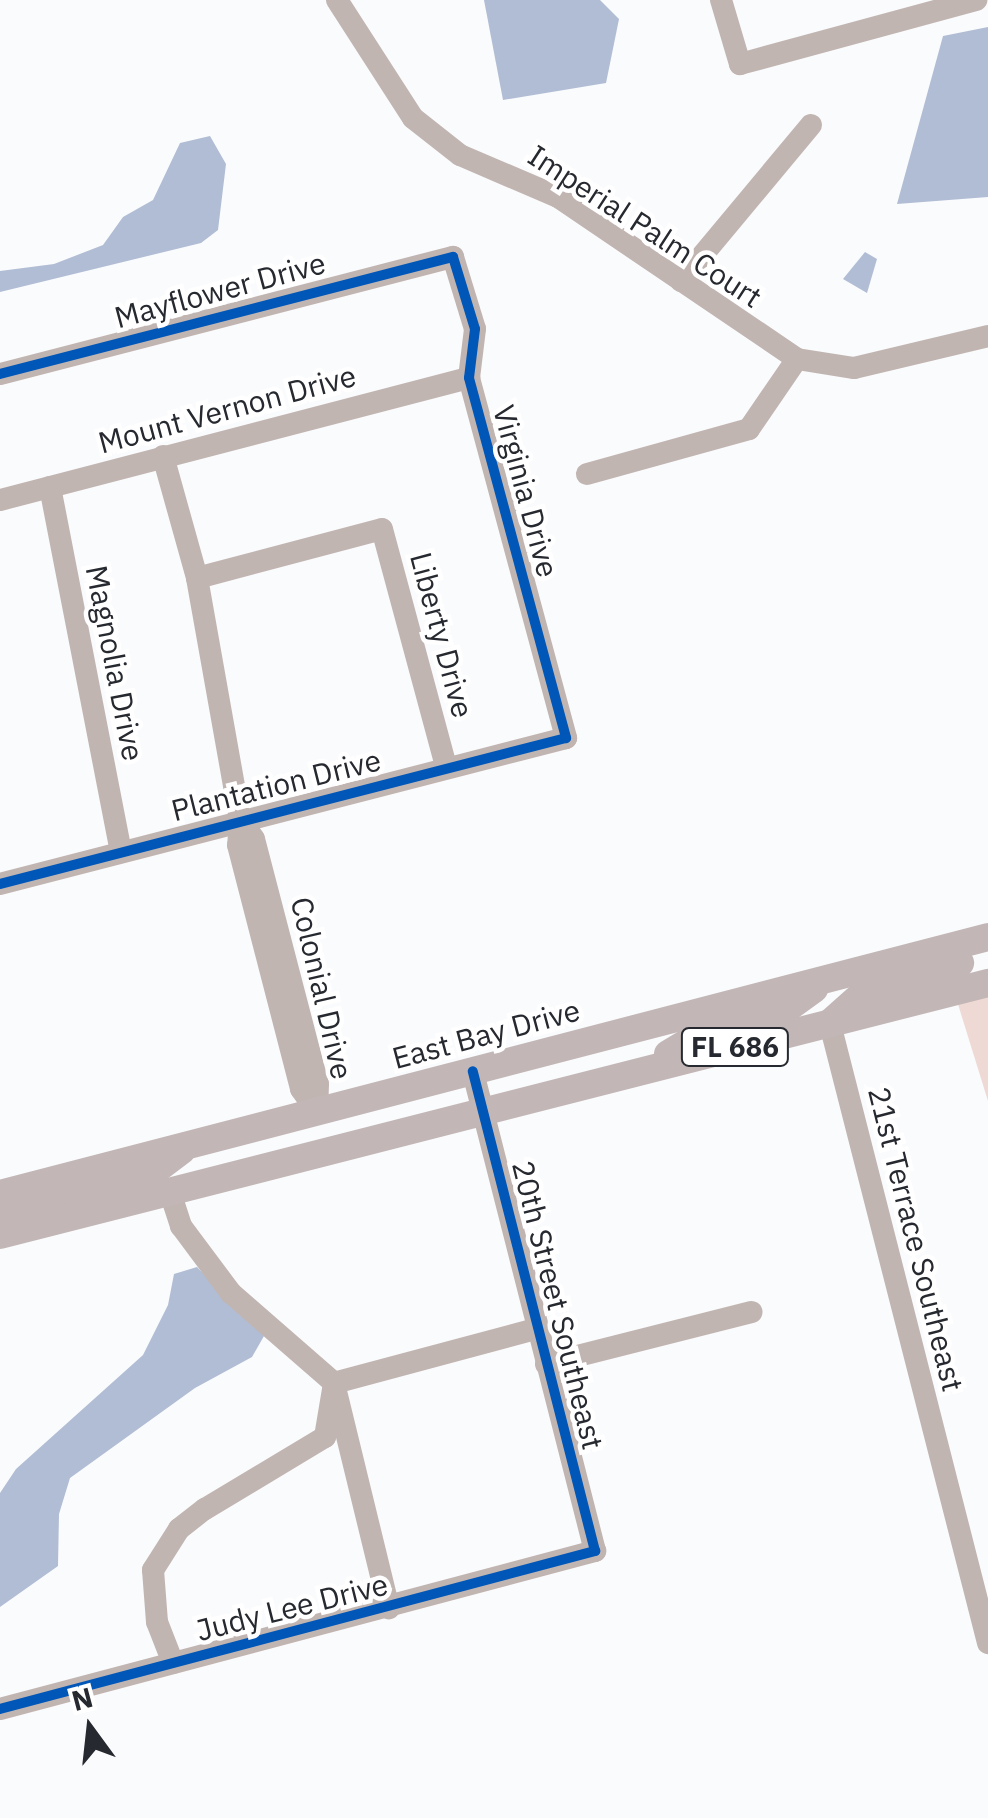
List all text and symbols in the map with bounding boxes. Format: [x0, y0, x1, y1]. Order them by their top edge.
street label: Imperial Palm Court [521, 137, 769, 315]
street label: Mayflower Drive [111, 245, 329, 335]
street label: Mount Vernon Drive [94, 357, 360, 461]
street label: Virginia Drive [486, 401, 566, 581]
street label: Liberty Drive [403, 548, 481, 722]
street label: Magnolia Drive [78, 562, 152, 764]
street label: Plantation Drive [168, 742, 384, 828]
street label: Colonial Drive [284, 893, 360, 1083]
street label: East Bay Drive [388, 992, 584, 1076]
road number: FL 686 [680, 1024, 790, 1070]
street label: 21st Terrace Southeast [861, 1083, 971, 1395]
street label: 20th Street Southeast [505, 1157, 611, 1453]
street label: Judy Lee Drive [192, 1566, 392, 1648]
north arrow [40, 1678, 140, 1778]
text: N [68, 1678, 97, 1719]

